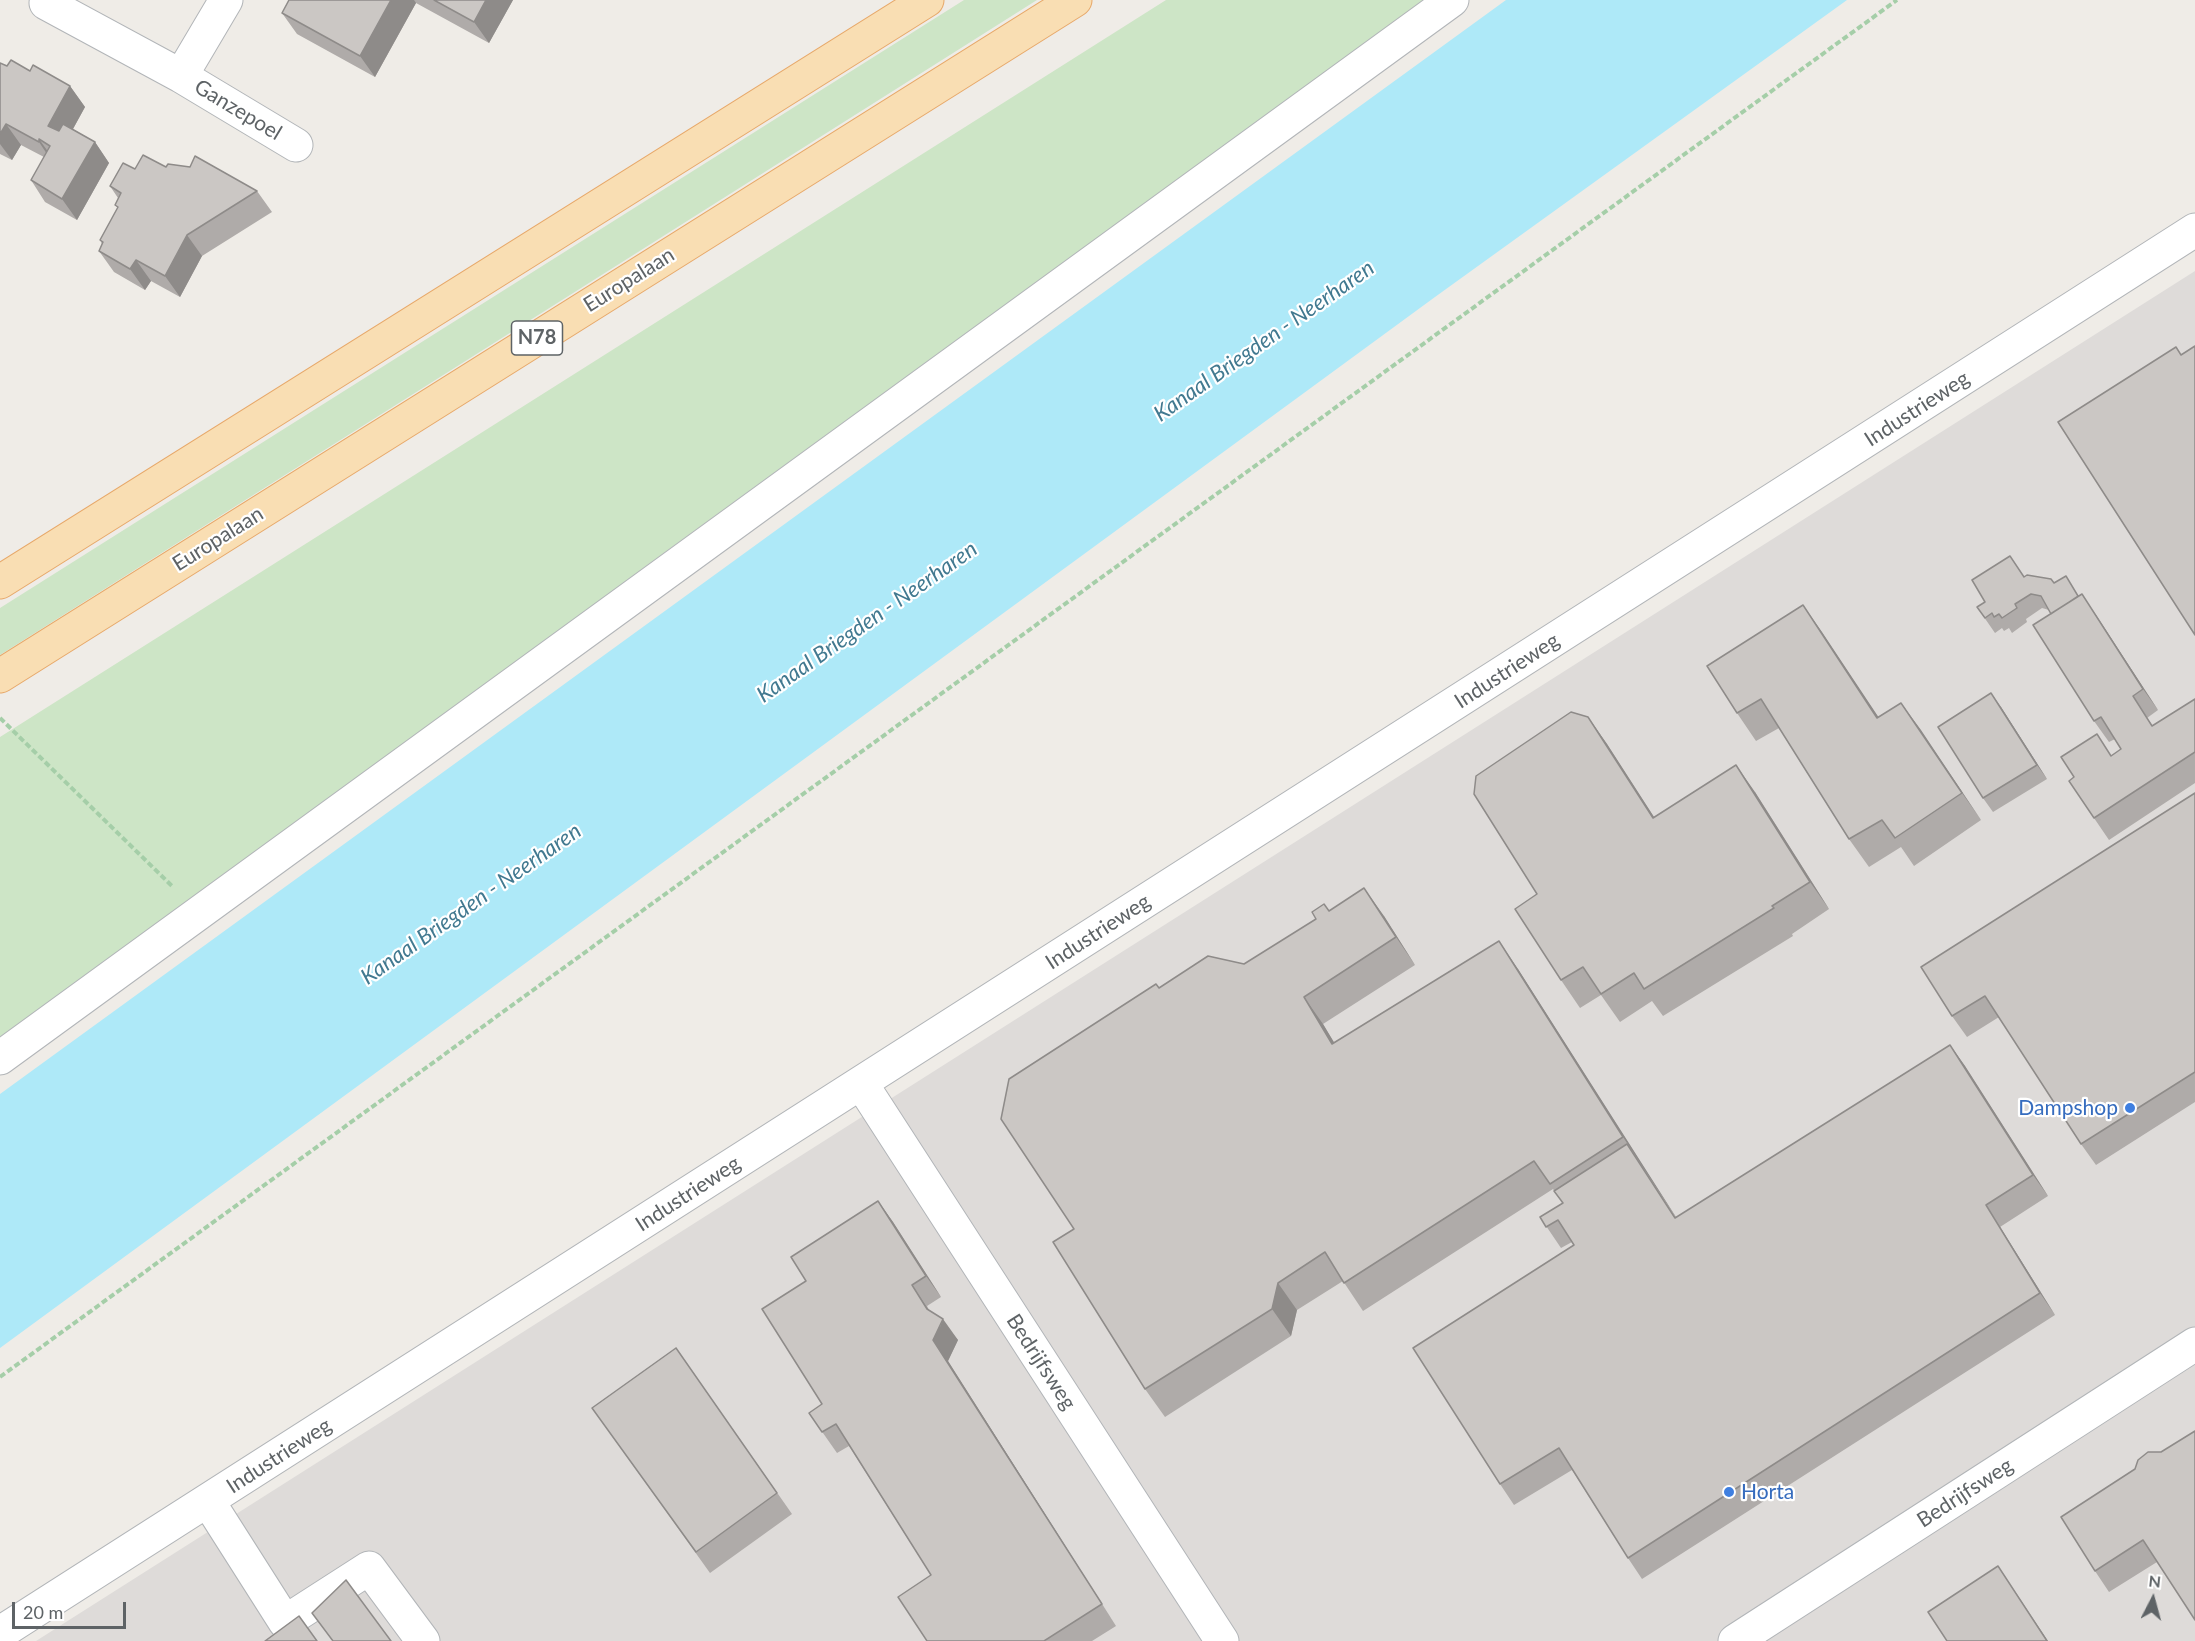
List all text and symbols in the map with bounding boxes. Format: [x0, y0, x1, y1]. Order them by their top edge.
street label: Ganzepoel [190, 74, 286, 146]
street label: Europalaan [579, 242, 679, 318]
water label: Kanaal Briegden - Neerharen [1149, 255, 1379, 427]
road number: N78 [512, 321, 562, 355]
street label: Industrieweg [1860, 366, 1974, 452]
street label: Europalaan [168, 501, 268, 577]
water label: Kanaal Briegden - Neerharen [752, 536, 982, 708]
street label: Industrieweg [1450, 628, 1564, 714]
water label: Kanaal Briegden - Neerharen [356, 818, 586, 990]
street label: Industrieweg [1041, 889, 1155, 975]
place label: Dampshop [2018, 1095, 2118, 1121]
marker: Dampshop [2123, 1101, 2137, 1115]
street label: Industrieweg [631, 1151, 745, 1237]
street label: Bedrijfsweg [1001, 1310, 1081, 1414]
street label: Industrieweg [222, 1413, 336, 1499]
street label: Bedrijfsweg [1913, 1453, 2017, 1533]
place label: Horta [1741, 1479, 1794, 1505]
marker: Horta [1722, 1485, 1736, 1499]
north arrow [2123, 1569, 2183, 1629]
text: N [2148, 1571, 2162, 1591]
scale bar [15, 1590, 129, 1628]
text: 20 m [23, 1601, 63, 1623]

